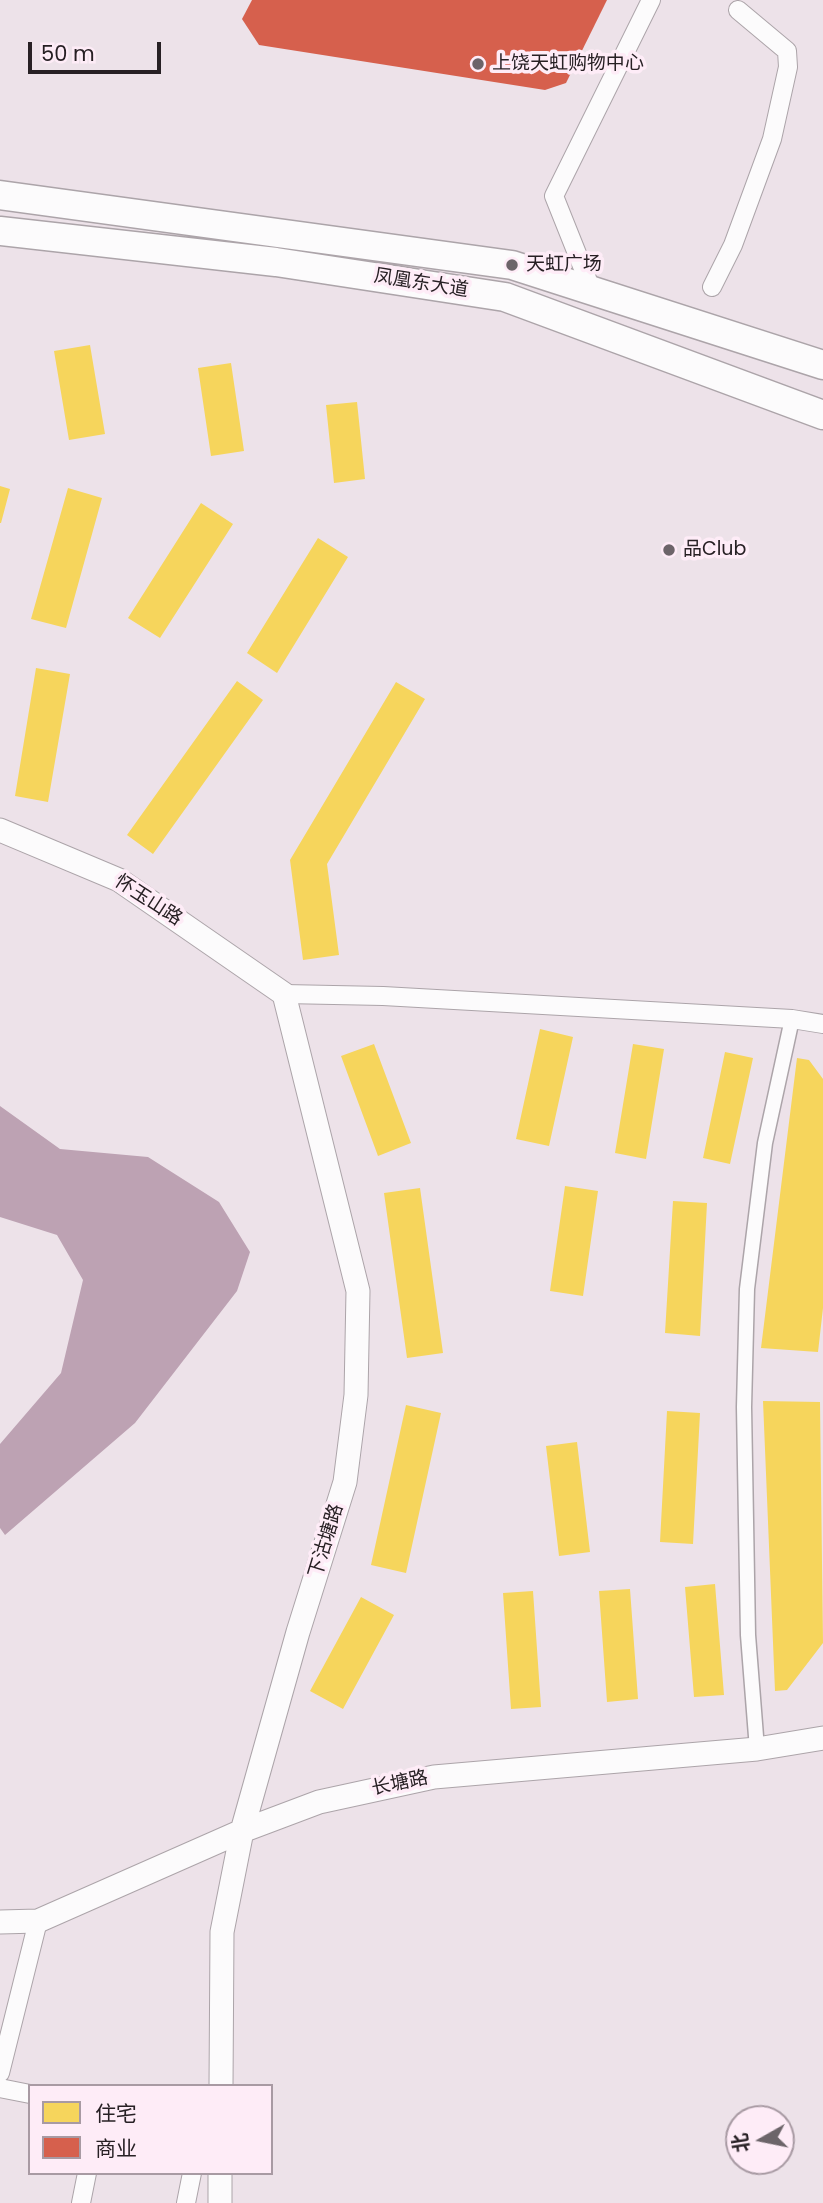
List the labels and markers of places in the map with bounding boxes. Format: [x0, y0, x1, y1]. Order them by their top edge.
place label: 上饶天虹购物中心 [492, 53, 644, 75]
marker: 上饶天虹购物中心 [470, 56, 486, 72]
place label: 天虹广场 [526, 254, 602, 276]
marker: 天虹广场 [504, 257, 520, 273]
place label: 品Club [683, 539, 746, 561]
marker: 品Club [661, 542, 677, 558]

